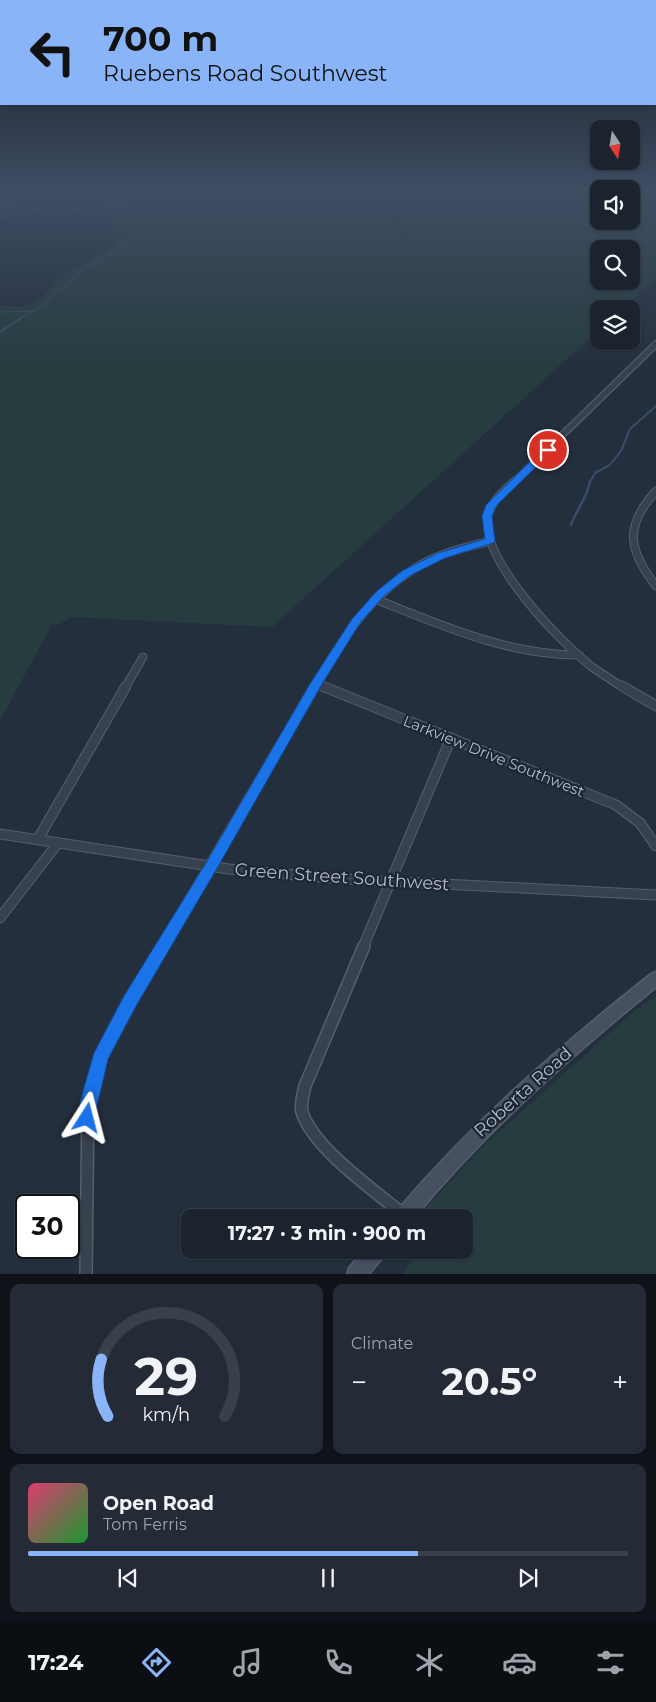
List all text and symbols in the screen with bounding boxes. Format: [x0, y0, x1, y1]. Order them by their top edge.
text: 700 m [103, 17, 218, 60]
icon: left [20, 20, 85, 85]
text: Ruebens Road Southwest [103, 60, 388, 87]
north arrow [590, 120, 640, 170]
map controls [590, 120, 640, 350]
button: sound [590, 180, 640, 230]
button: search [590, 240, 640, 290]
button: layers [590, 300, 640, 350]
pin [527, 429, 569, 471]
icon: arrive [534, 436, 562, 464]
street label: Larkview Drive Southwest [401, 711, 587, 801]
street label: Green Street Southwest [234, 859, 450, 895]
street label: Roberta Road [469, 1042, 577, 1142]
position arrow [60, 1091, 112, 1143]
speed limit sign: 30 [15, 1194, 80, 1259]
text: 17:27 · 3 min · 900 m [228, 1222, 426, 1245]
text: Climate [351, 1334, 413, 1353]
text: 29 [135, 1345, 198, 1408]
text: 20.5° [442, 1358, 537, 1405]
text: − [351, 1365, 367, 1399]
text: + [612, 1365, 628, 1399]
text: km/h [143, 1404, 190, 1425]
text: Open Road [103, 1492, 214, 1515]
text: Tom Ferris [103, 1515, 187, 1534]
icon: previous [114, 1564, 142, 1592]
icon: pause [314, 1564, 342, 1592]
icon: next [514, 1564, 542, 1592]
icon: directions [139, 1645, 174, 1680]
icon: music [230, 1645, 265, 1680]
icon: phone [321, 1645, 356, 1680]
icon: climate [412, 1645, 447, 1680]
icon: car [502, 1645, 537, 1680]
icon: filters [593, 1645, 628, 1680]
text: 17:24 [28, 1649, 83, 1676]

